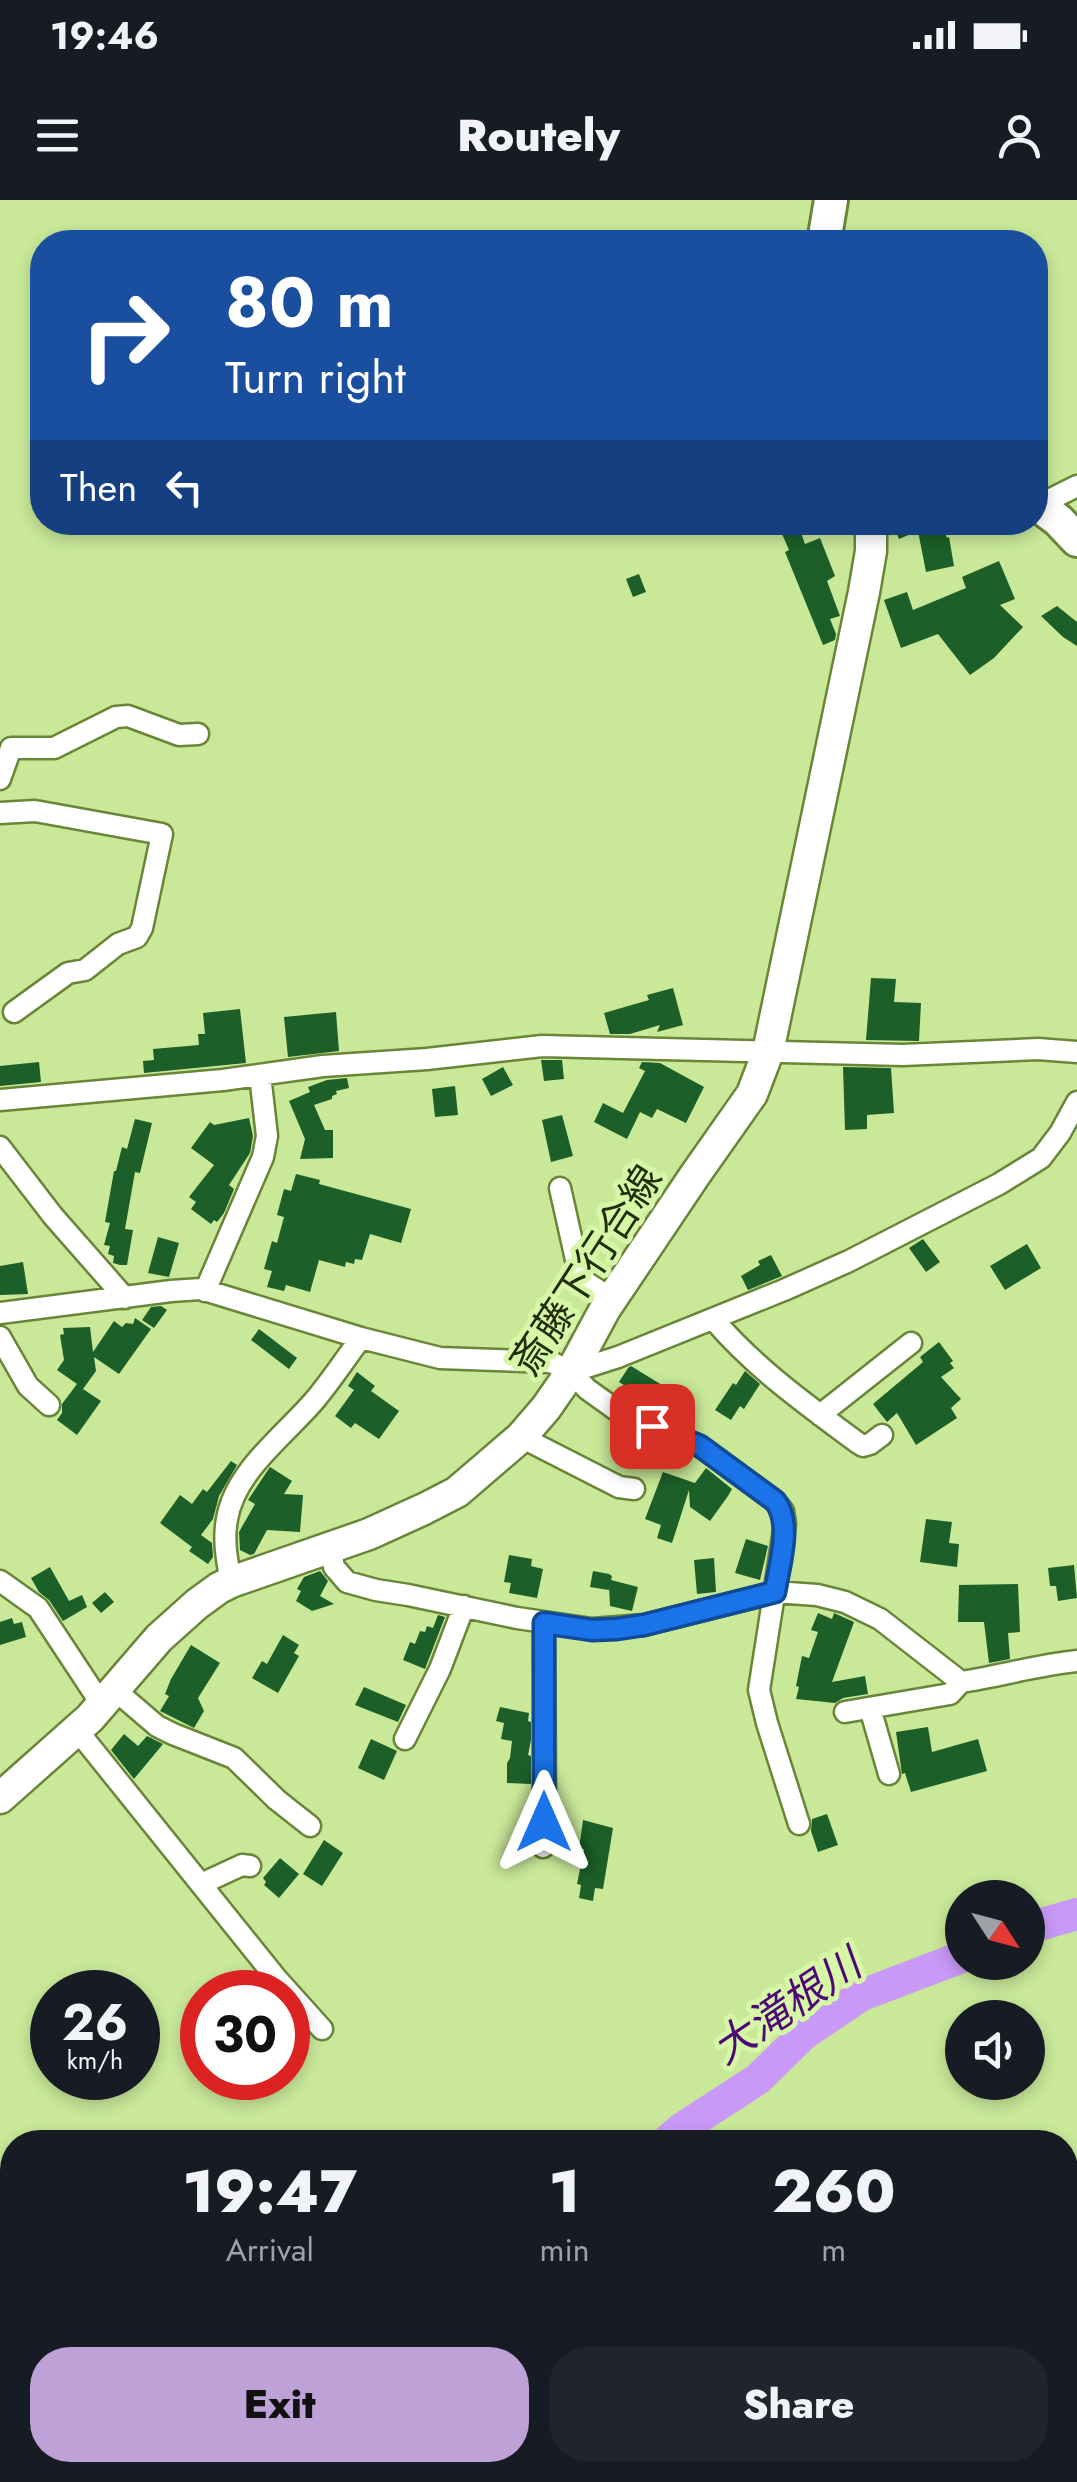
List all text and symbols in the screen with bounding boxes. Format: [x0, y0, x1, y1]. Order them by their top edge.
text: 19:46 [50, 8, 159, 63]
text: Routely [457, 103, 620, 168]
icon: menu [30, 108, 85, 163]
icon: person [992, 108, 1047, 163]
text: 80 m [225, 252, 394, 353]
icon: right [60, 270, 190, 400]
text: Turn right [225, 345, 406, 410]
text: Then [60, 460, 137, 515]
icon: left [157, 460, 212, 515]
street label: 斎藤下行合線 [496, 1154, 676, 1386]
pin [610, 1384, 695, 1469]
icon: arrive [625, 1399, 680, 1454]
position arrow [492, 1770, 596, 1874]
north arrow [945, 1880, 1045, 1980]
map controls [945, 1880, 1045, 2100]
water label: 大滝根川 [700, 1932, 876, 2079]
speed limit sign: 30 [180, 1970, 310, 2100]
text: 26 [62, 1986, 128, 2059]
button: sound [945, 2000, 1045, 2100]
text: km/h [67, 2042, 123, 2078]
text: 19:47 [182, 2148, 357, 2235]
text: 1 [549, 2148, 580, 2235]
text: 260 [772, 2148, 896, 2235]
text: Arrival [226, 2227, 314, 2273]
text: min [539, 2227, 590, 2273]
text: m [821, 2227, 846, 2273]
button: Exit [30, 2347, 529, 2462]
button: Share [549, 2347, 1048, 2462]

